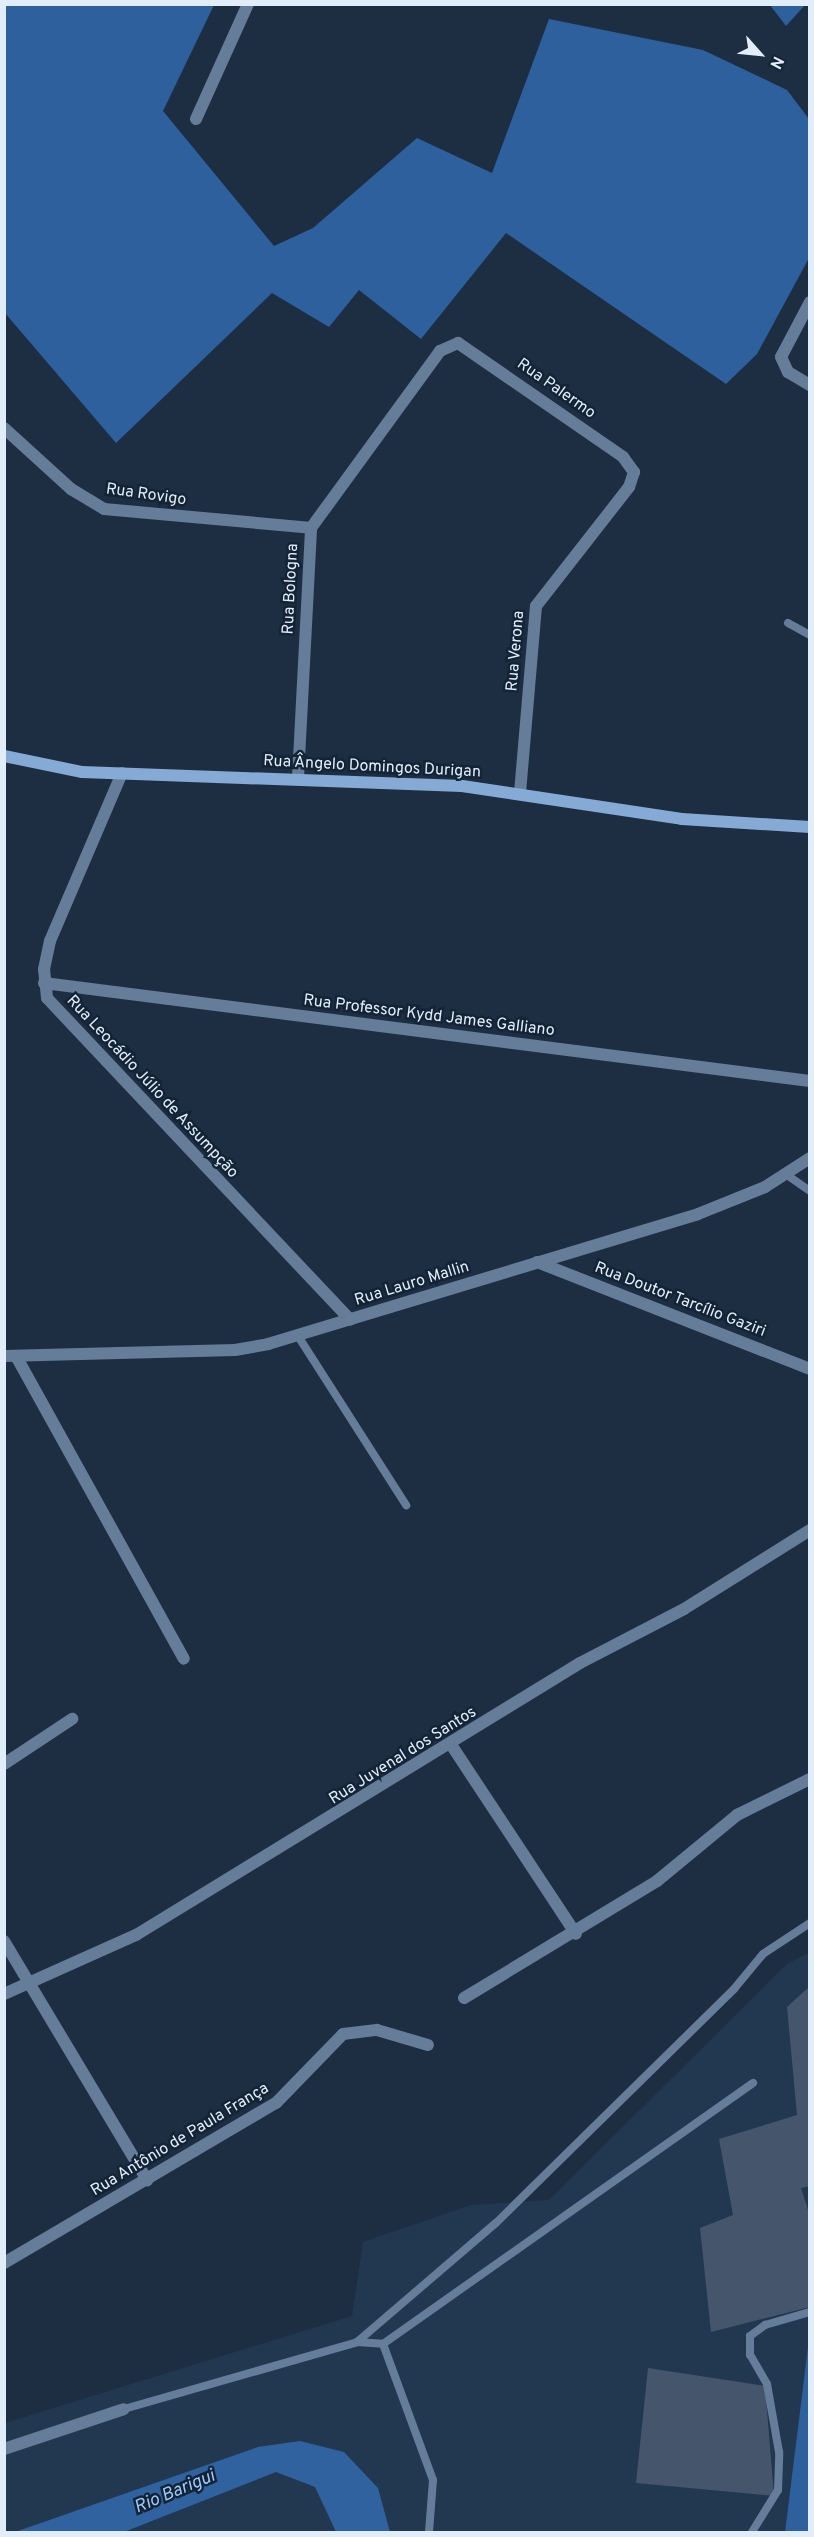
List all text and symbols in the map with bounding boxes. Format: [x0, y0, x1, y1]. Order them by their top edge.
north arrow [730, 24, 790, 84]
text: N [765, 53, 788, 72]
street label: Rua Palermo [513, 355, 599, 423]
street label: Rua Rovigo [105, 480, 187, 510]
street label: Rua Bologna [279, 543, 303, 635]
street label: Rua Verona [503, 610, 529, 692]
street label: Rua Ângelo Domingos Durigan [262, 752, 482, 782]
street label: Rua Leocádio Júlio de Assumpção [62, 991, 242, 1183]
street label: Rua Professor Kydd James Galliano [302, 991, 556, 1041]
street label: Rua Lauro Mallin [352, 1257, 472, 1311]
street label: Rua Doutor Tarcílio Gaziri [591, 1258, 769, 1342]
street label: Rua Juvenal dos Santos [326, 1703, 480, 1809]
street label: Rua Antônio de Paula França [87, 2079, 273, 2201]
water label: Rio Barigui [131, 2466, 219, 2520]

